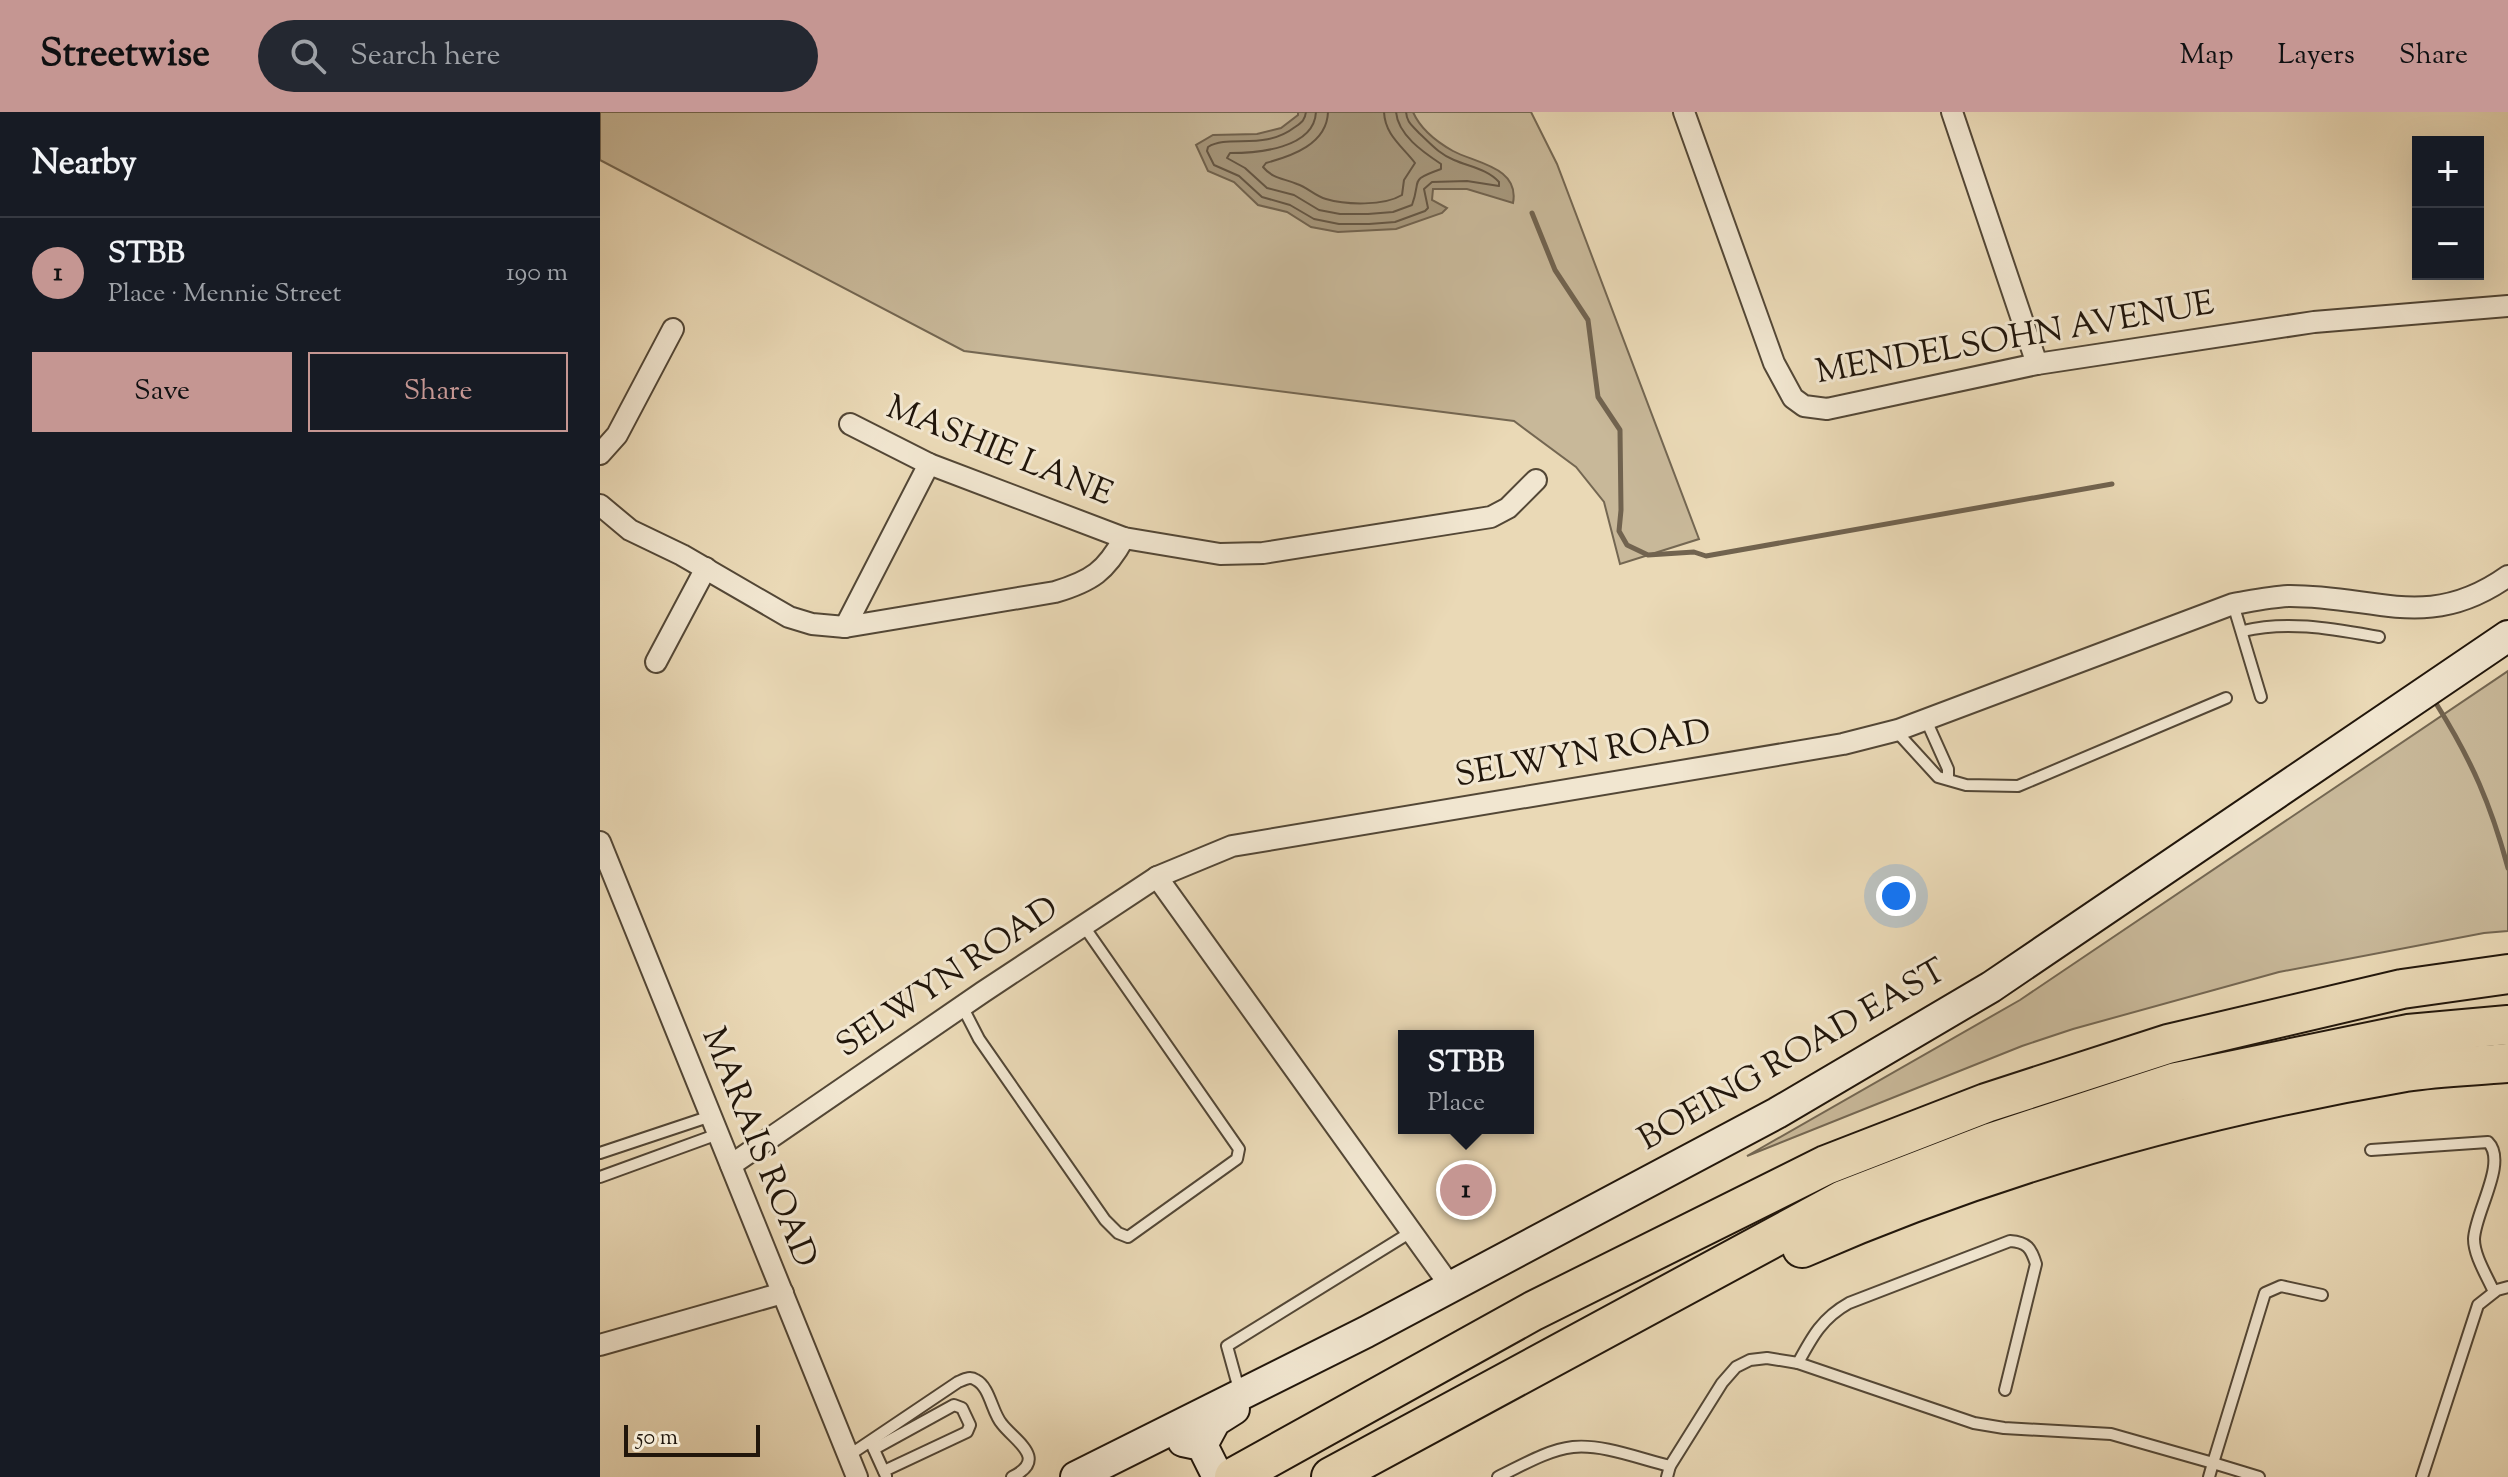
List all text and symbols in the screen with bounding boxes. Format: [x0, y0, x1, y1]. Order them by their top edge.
search box [258, 20, 818, 92]
text: Streetwise [40, 29, 210, 83]
icon: search [286, 34, 330, 78]
text: Search here [350, 35, 500, 78]
text: Map [2180, 36, 2233, 76]
text: Layers [2277, 36, 2355, 76]
text: Share [2399, 36, 2468, 76]
map controls [2412, 136, 2484, 280]
button: + [2412, 136, 2484, 208]
text: Nearby [32, 140, 137, 189]
button: − [2412, 208, 2484, 280]
text: STBB [108, 233, 185, 276]
text: 1 [54, 255, 62, 292]
text: 190 m [506, 255, 568, 292]
text: Place · Mennie Street [108, 276, 341, 313]
street label: MENDELSOHN AVENUE [1812, 280, 2218, 398]
button: Save [32, 352, 292, 432]
button: Share [308, 352, 568, 432]
street label: MASHIE LANE [878, 384, 1120, 520]
street label: SELWYN ROAD [1451, 708, 1715, 802]
your location [1876, 876, 1916, 916]
street label: SELWYN ROAD [827, 885, 1069, 1071]
street label: BOEING ROAD EAST [1630, 948, 1956, 1164]
street label: MARAIS ROAD [688, 1021, 828, 1275]
popup [1398, 1030, 1534, 1134]
text: STBB [1428, 1042, 1504, 1085]
text: Place [1428, 1085, 1485, 1122]
pin: 1 [1440, 1160, 1492, 1220]
scale bar [624, 1421, 760, 1457]
text: 50 m [636, 1423, 678, 1455]

